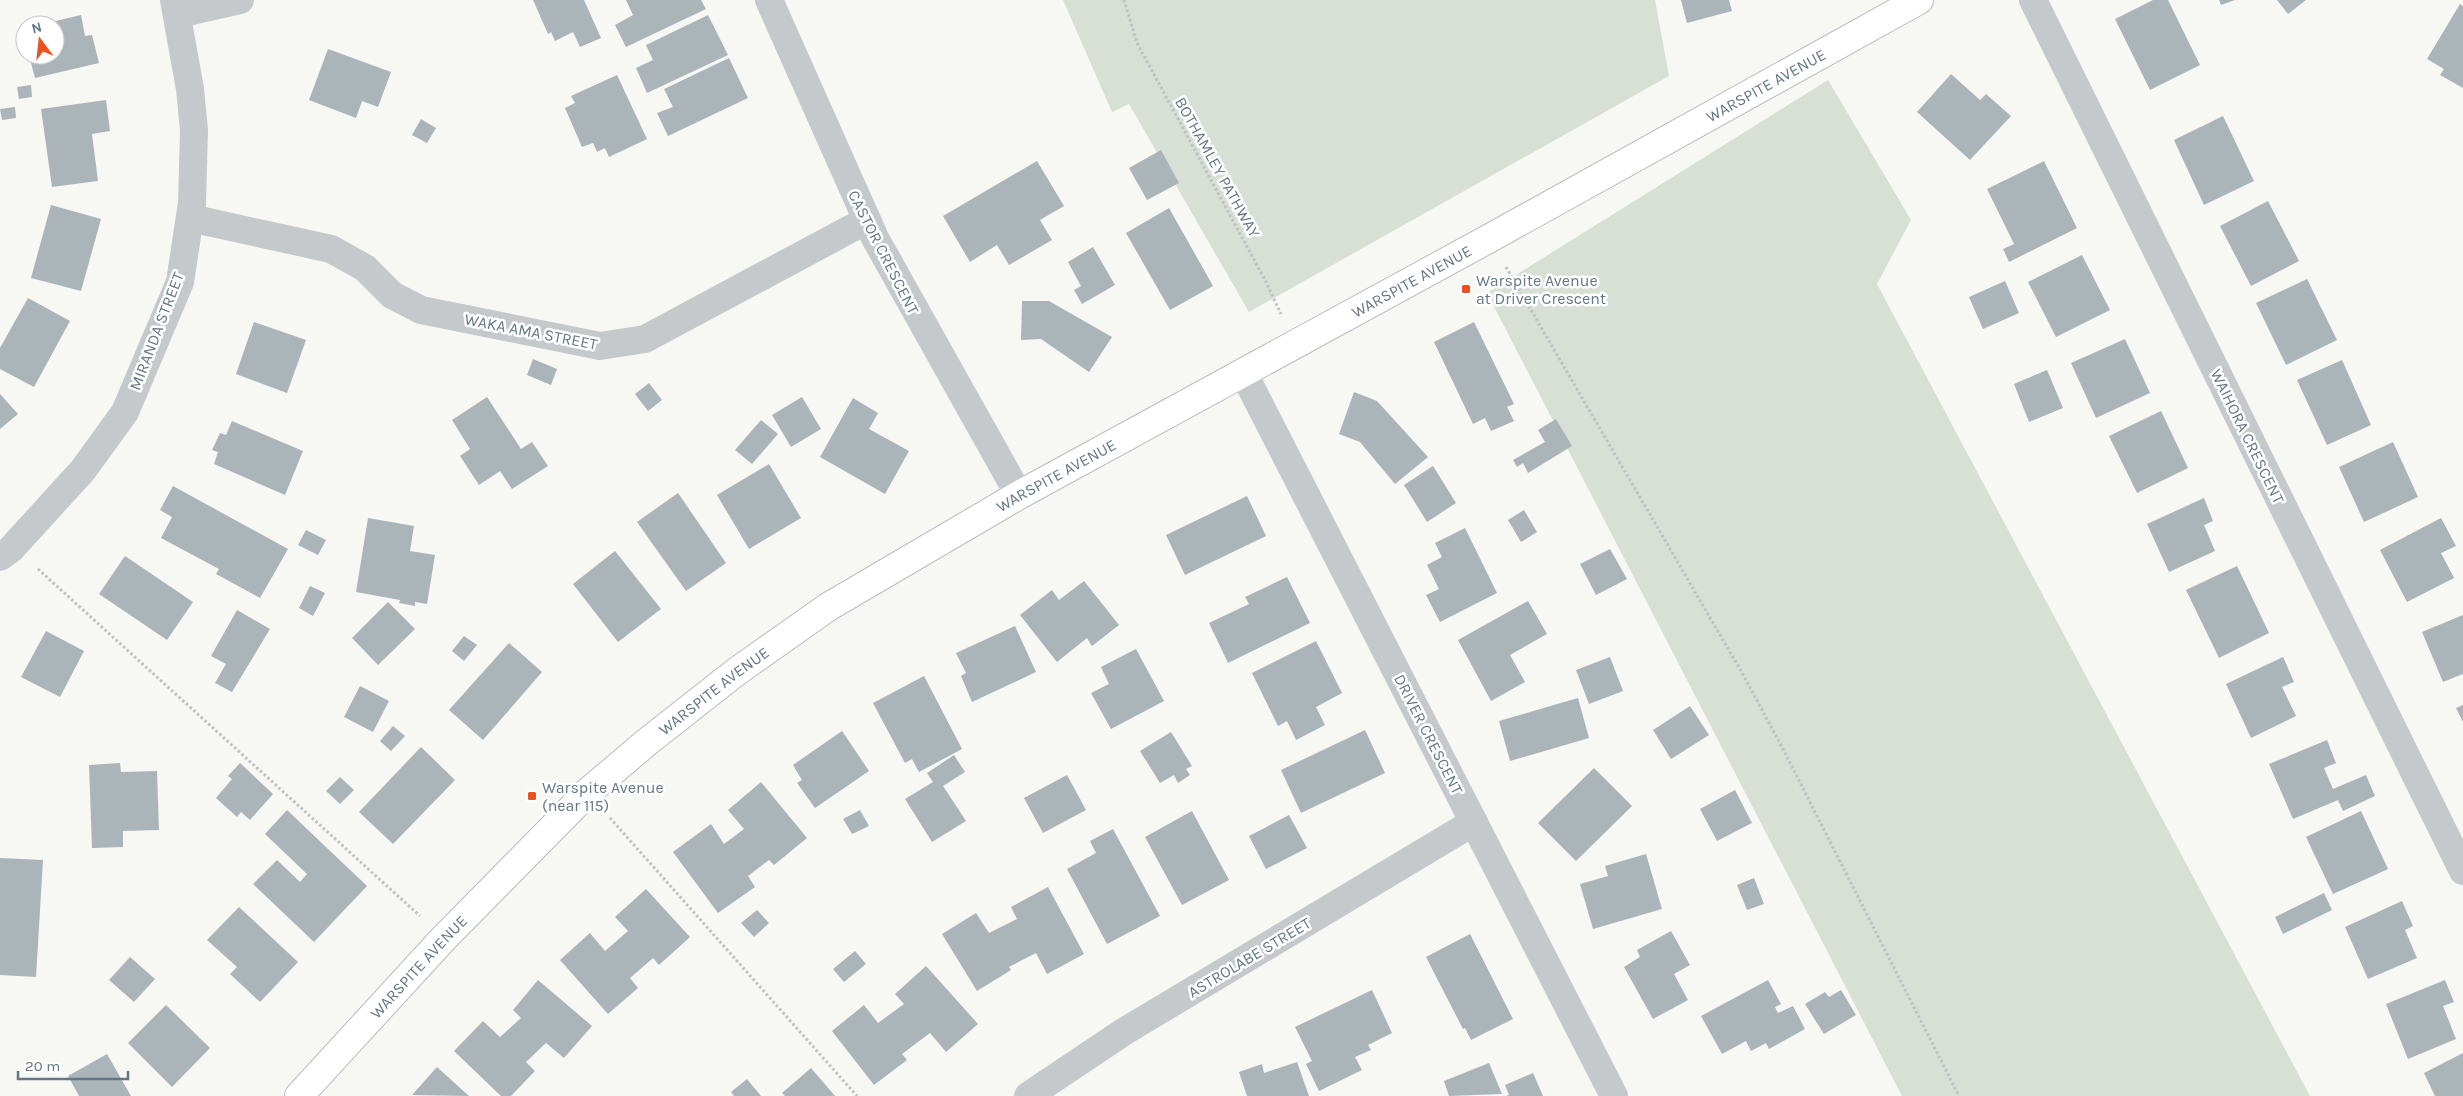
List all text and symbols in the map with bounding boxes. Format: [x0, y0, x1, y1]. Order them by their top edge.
north arrow [15, 15, 65, 65]
text: N [30, 18, 44, 37]
street label: WARSPITE AVENUE [1703, 45, 1829, 126]
street label: BOTHAMLEY PATHWAY [1171, 94, 1264, 241]
street label: CASTOR CRESCENT [844, 187, 923, 317]
street label: WARSPITE AVENUE [1348, 241, 1475, 322]
street label: MIRANDA STREET [125, 269, 188, 393]
place label: Warspite Avenue at Driver Crescent [1476, 271, 1606, 308]
marker: Warspite Avenue at Driver Crescent [1460, 283, 1472, 295]
street label: WAKA AMA STREET [463, 309, 599, 354]
street label: WAIHORA CRESCENT [2207, 366, 2288, 507]
street label: WARSPITE AVENUE [993, 435, 1119, 516]
street label: WARSPITE AVENUE [655, 643, 773, 739]
street label: DRIVER CRESCENT [1390, 671, 1467, 798]
place label: Warspite Avenue (near 115) [542, 778, 664, 815]
marker: Warspite Avenue (near 115) [526, 790, 538, 802]
street label: WARSPITE AVENUE [366, 911, 471, 1022]
street label: ASTROLABE STREET [1184, 913, 1314, 1002]
scale bar [18, 1048, 128, 1080]
text: 20 m [25, 1057, 60, 1075]

